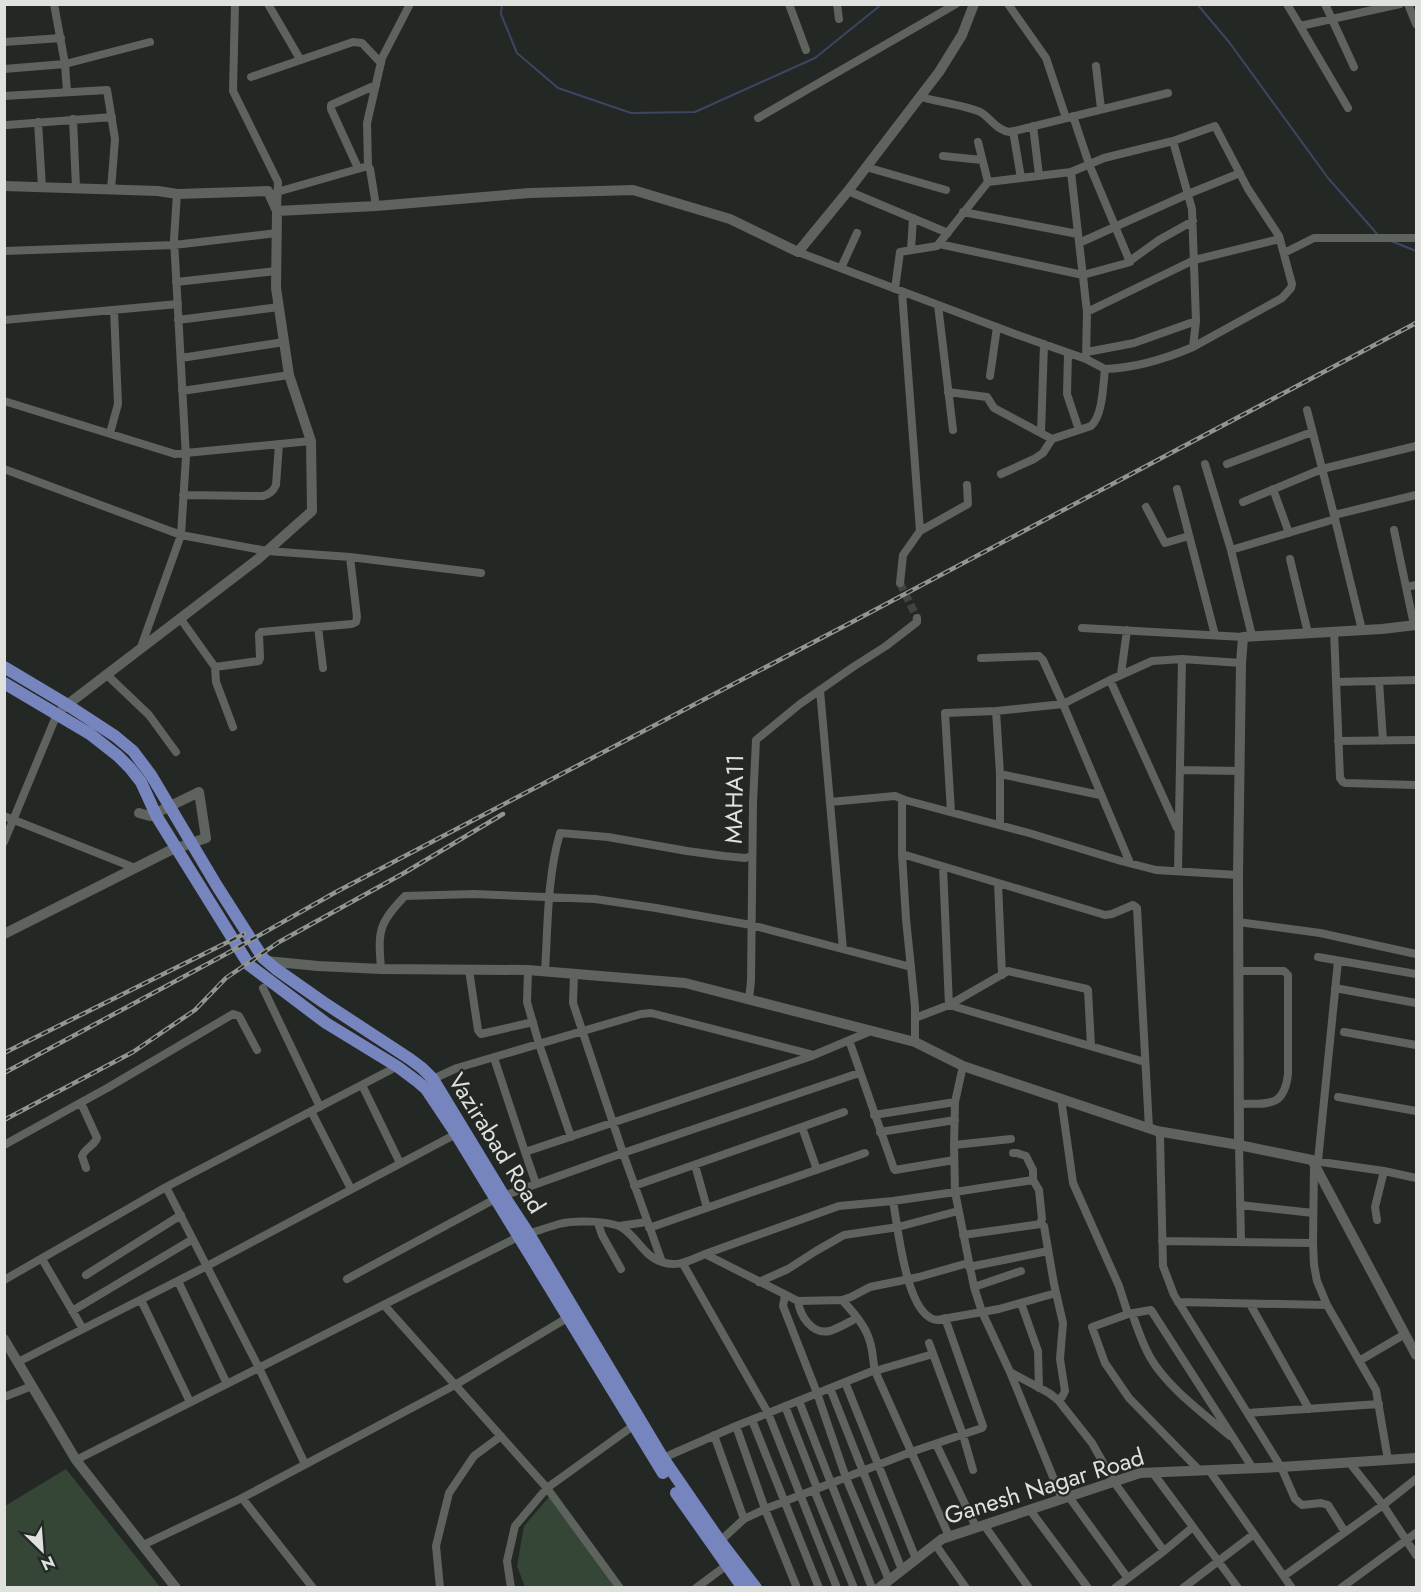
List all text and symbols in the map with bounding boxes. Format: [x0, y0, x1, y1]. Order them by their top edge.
street label: MAHA11 [716, 754, 752, 844]
street label: Vazirabad Road [440, 1066, 554, 1220]
street label: Ganesh Nagar Road [940, 1439, 1148, 1533]
north arrow [12, 1520, 72, 1580]
text: N [38, 1550, 59, 1576]

